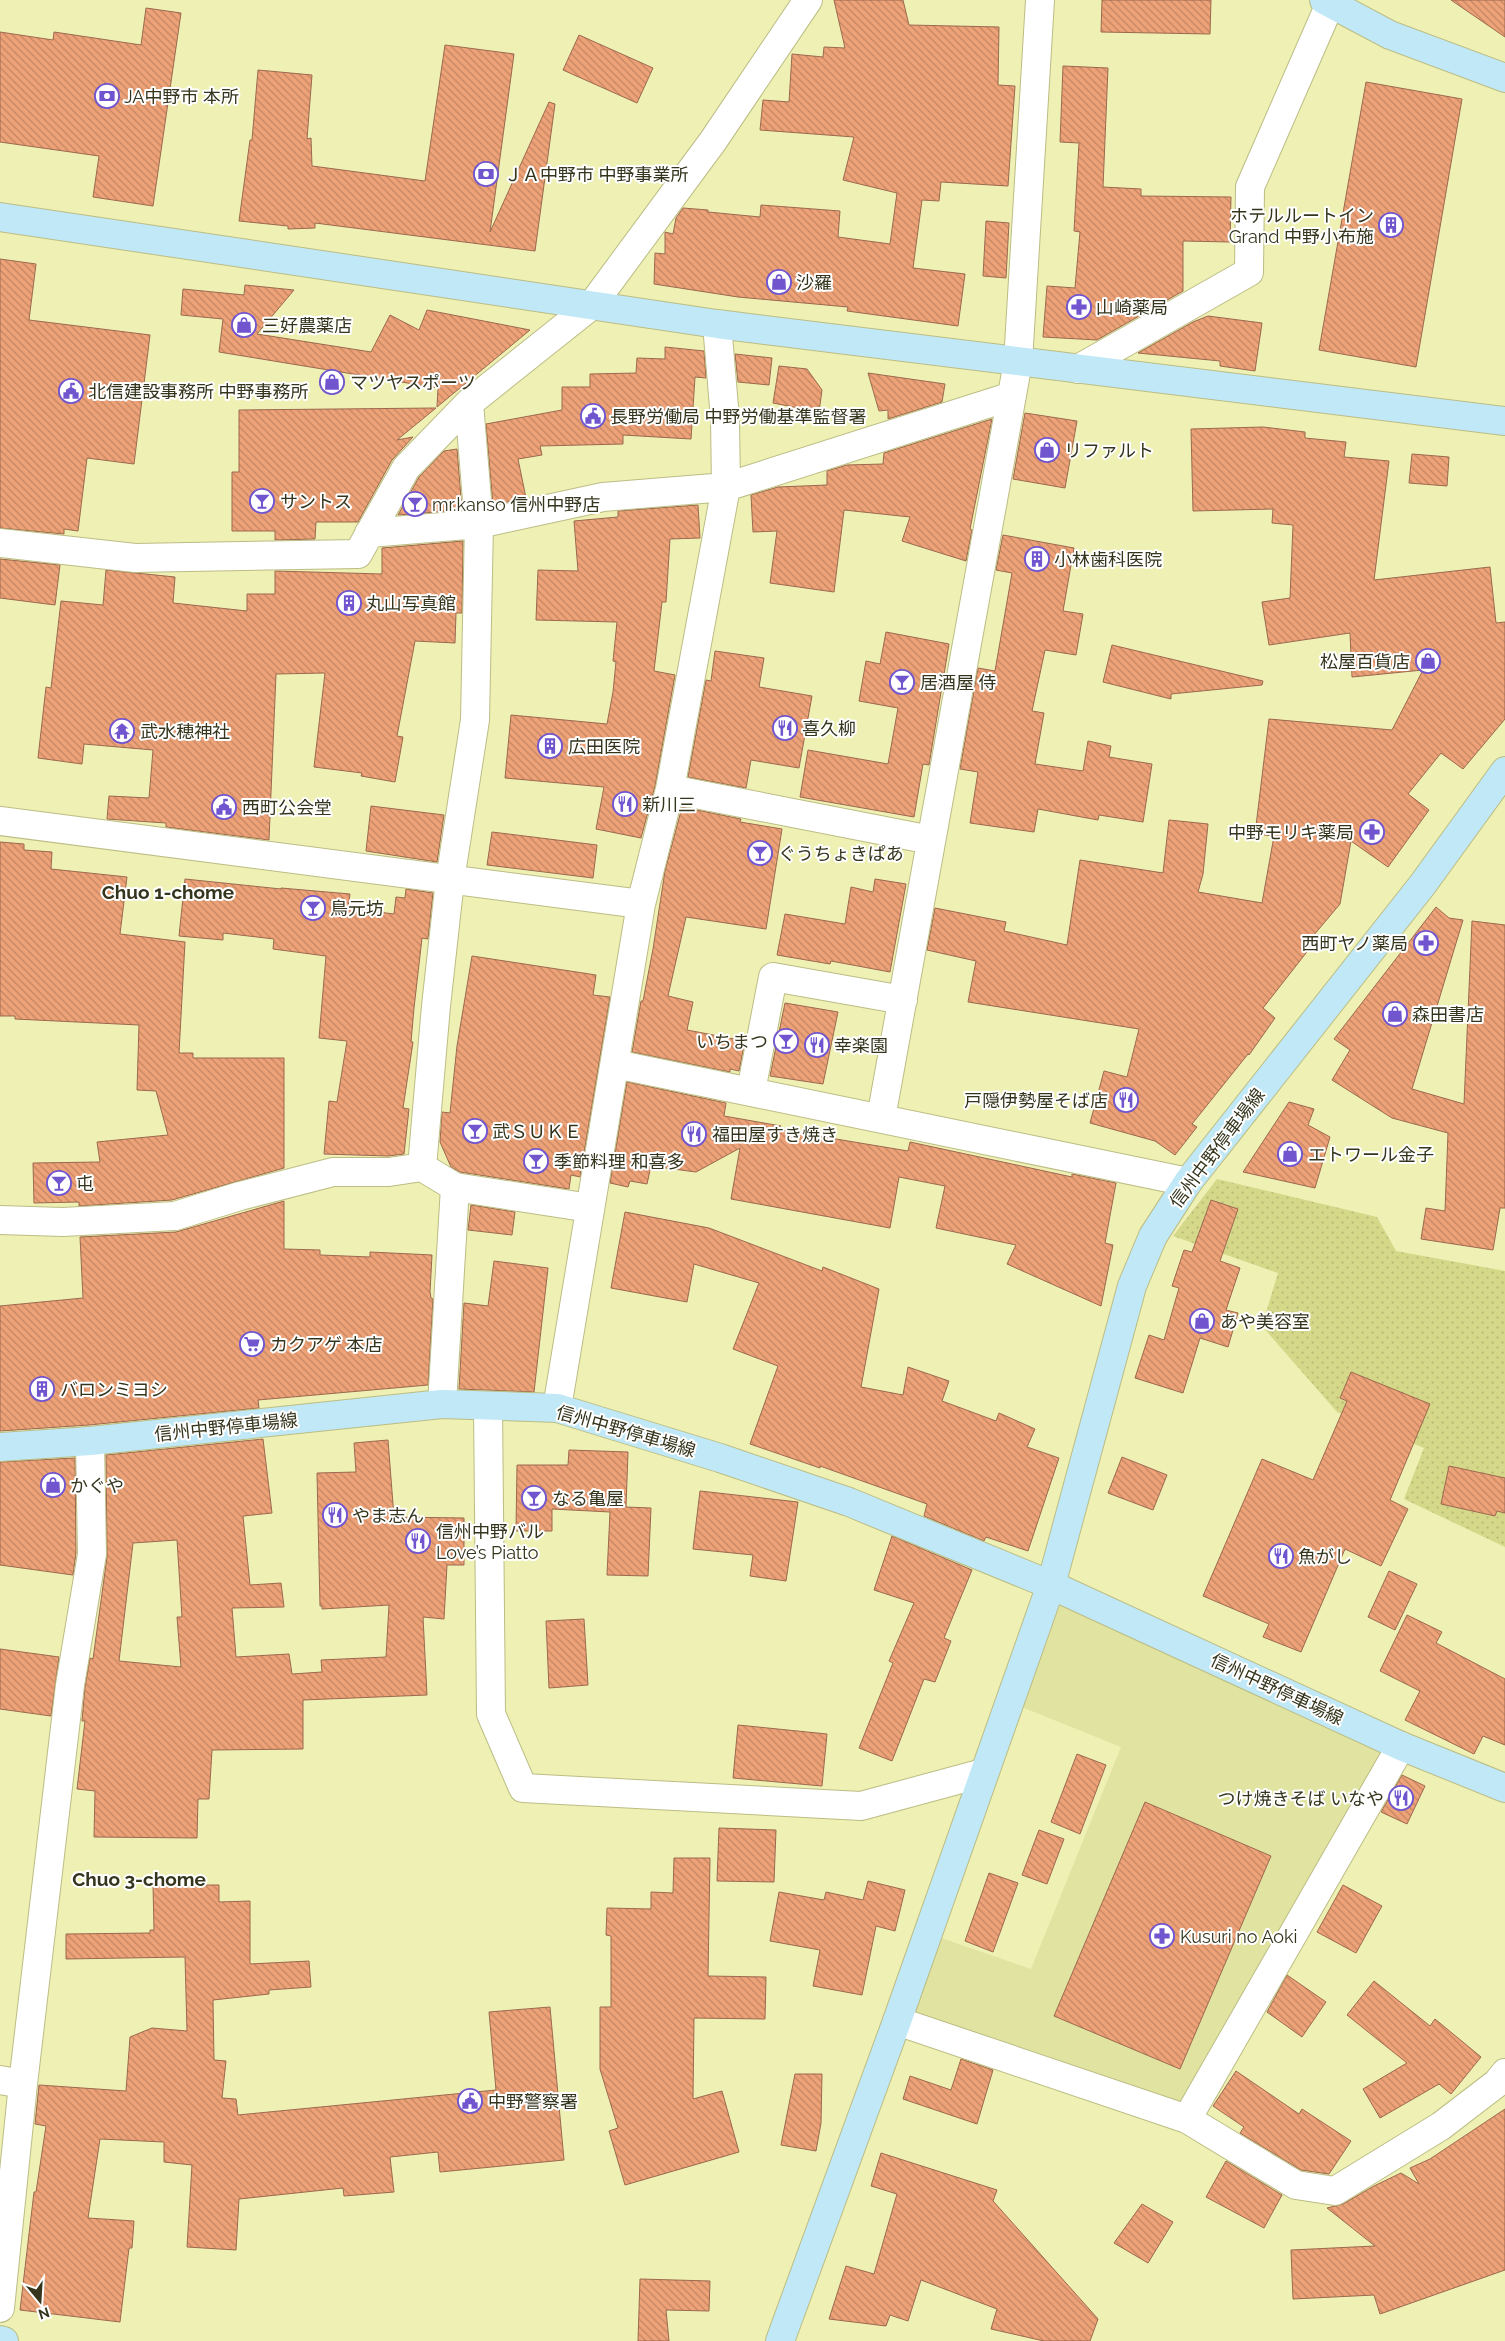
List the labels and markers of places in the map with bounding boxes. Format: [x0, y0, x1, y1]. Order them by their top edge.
bank icon: JA中野市 本所 [94, 83, 120, 109]
place label: JA中野市 本所 [124, 86, 239, 107]
bank icon: ＪＡ中野市 中野事業所 [473, 161, 499, 187]
place label: ＪＡ中野市 中野事業所 [504, 164, 689, 185]
place label: ホテルルートイン Grand 中野小布施 [1229, 205, 1374, 247]
building icon: ホテルルートイン Grand 中野小布施 [1378, 212, 1404, 238]
shop icon: 沙羅 [766, 269, 792, 295]
place label: 沙羅 [796, 272, 832, 293]
pharmacy icon: 山崎薬局 [1066, 294, 1092, 320]
place label: 山崎薬局 [1096, 297, 1168, 318]
shop icon: 三好農薬店 [231, 312, 257, 338]
place label: 三好農薬店 [262, 315, 352, 336]
shop icon: マツヤスポーツ [319, 369, 345, 395]
place label: マツヤスポーツ [350, 372, 476, 393]
public building icon: 北信建設事務所 中野事務所 [58, 378, 84, 404]
place label: 北信建設事務所 中野事務所 [88, 381, 309, 402]
public building icon: 長野労働局 中野労働基準監督署 [580, 403, 606, 429]
place label: 長野労働局 中野労働基準監督署 [610, 406, 867, 427]
shop icon: リファルト [1034, 437, 1060, 463]
place label: リファルト [1064, 440, 1154, 461]
bar icon: サントス [249, 488, 275, 514]
place label: サントス [280, 491, 352, 512]
bar icon: mr.kanso 信州中野店 [402, 491, 428, 517]
place label: mr.kanso 信州中野店 [432, 494, 600, 515]
building icon: 小林歯科医院 [1024, 546, 1050, 572]
place label: 小林歯科医院 [1054, 549, 1162, 570]
building icon: 丸山写真館 [336, 590, 362, 616]
place label: 丸山写真館 [366, 593, 456, 614]
shop icon: 松屋百貨店 [1415, 648, 1441, 674]
place label: 松屋百貨店 [1320, 651, 1410, 672]
bar icon: 居酒屋 侍 [889, 669, 915, 695]
place label: 居酒屋 侍 [920, 672, 997, 693]
restaurant icon: 喜久柳 [772, 715, 798, 741]
temple icon: 武水穂神社 [109, 718, 135, 744]
place label: 喜久柳 [802, 718, 856, 739]
place label: 武水穂神社 [140, 721, 230, 742]
building icon: 広田医院 [537, 733, 563, 759]
place label: 広田医院 [568, 736, 640, 757]
restaurant icon: 新川三 [612, 791, 638, 817]
public building icon: 西町公会堂 [211, 794, 237, 820]
place label: 新川三 [642, 794, 696, 815]
place label: 西町公会堂 [242, 797, 332, 818]
pharmacy icon: 中野モリキ薬局 [1359, 819, 1385, 845]
place label: 中野モリキ薬局 [1228, 822, 1354, 843]
bar icon: ぐうちょきぱあ [747, 840, 773, 866]
place label: ぐうちょきぱあ [778, 843, 904, 864]
bar icon: 鳥元坊 [300, 895, 326, 921]
place label: 鳥元坊 [330, 898, 384, 919]
pharmacy icon: 西町ヤノ薬局 [1413, 930, 1439, 956]
place label: 西町ヤノ薬局 [1301, 933, 1408, 954]
shop icon: 森田書店 [1382, 1001, 1408, 1027]
place label: 森田書店 [1412, 1004, 1484, 1025]
bar icon: いちまつ [773, 1028, 799, 1054]
place label: いちまつ [696, 1031, 768, 1052]
restaurant icon: 幸楽園 [804, 1032, 830, 1058]
place label: 幸楽園 [834, 1035, 888, 1056]
restaurant icon: 戸隠伊勢屋そば店 [1113, 1087, 1139, 1113]
place label: 戸隠伊勢屋そば店 [964, 1090, 1108, 1111]
bar icon: 武ＳＵＫＥ [462, 1118, 488, 1144]
place label: 武ＳＵＫＥ [492, 1121, 582, 1142]
restaurant icon: 福田屋すき焼き [681, 1121, 707, 1147]
place label: 福田屋すき焼き [712, 1124, 838, 1145]
shop icon: エトワール金子 [1277, 1141, 1303, 1167]
place label: エトワール金子 [1308, 1144, 1434, 1165]
bar icon: 季節料理 和喜多 [523, 1148, 549, 1174]
place label: 季節料理 和喜多 [554, 1151, 685, 1172]
bar icon: 屯 [46, 1170, 72, 1196]
place label: 屯 [76, 1173, 94, 1194]
shop icon: あや美容室 [1189, 1308, 1215, 1334]
place label: あや美容室 [1220, 1311, 1310, 1332]
supermarket icon: カクアゲ 本店 [239, 1331, 265, 1357]
place label: カクアゲ 本店 [270, 1334, 383, 1355]
building icon: バロンミヨシ [29, 1376, 55, 1402]
place label: バロンミヨシ [60, 1379, 168, 1400]
shop icon: かぐや [40, 1472, 66, 1498]
place label: かぐや [70, 1475, 124, 1496]
bar icon: なる亀屋 [521, 1485, 547, 1511]
place label: なる亀屋 [552, 1488, 624, 1509]
restaurant icon: やま志ん [322, 1502, 348, 1528]
place label: やま志ん [352, 1505, 424, 1526]
place label: 信州中野バル Love’s Piatto [436, 1521, 544, 1563]
restaurant icon: 信州中野バル Love’s Piatto [405, 1528, 431, 1554]
restaurant icon: 魚がし [1268, 1543, 1294, 1569]
place label: 魚がし [1298, 1546, 1352, 1567]
restaurant icon: つけ焼きそば いなや [1388, 1785, 1414, 1811]
place label: つけ焼きそば いなや [1217, 1788, 1384, 1809]
pharmacy icon: Kusuri no Aoki [1149, 1923, 1175, 1949]
place label: Kusuri no Aoki [1180, 1926, 1297, 1947]
public building icon: 中野警察署 [457, 2088, 483, 2114]
place label: 中野警察署 [488, 2091, 578, 2112]

